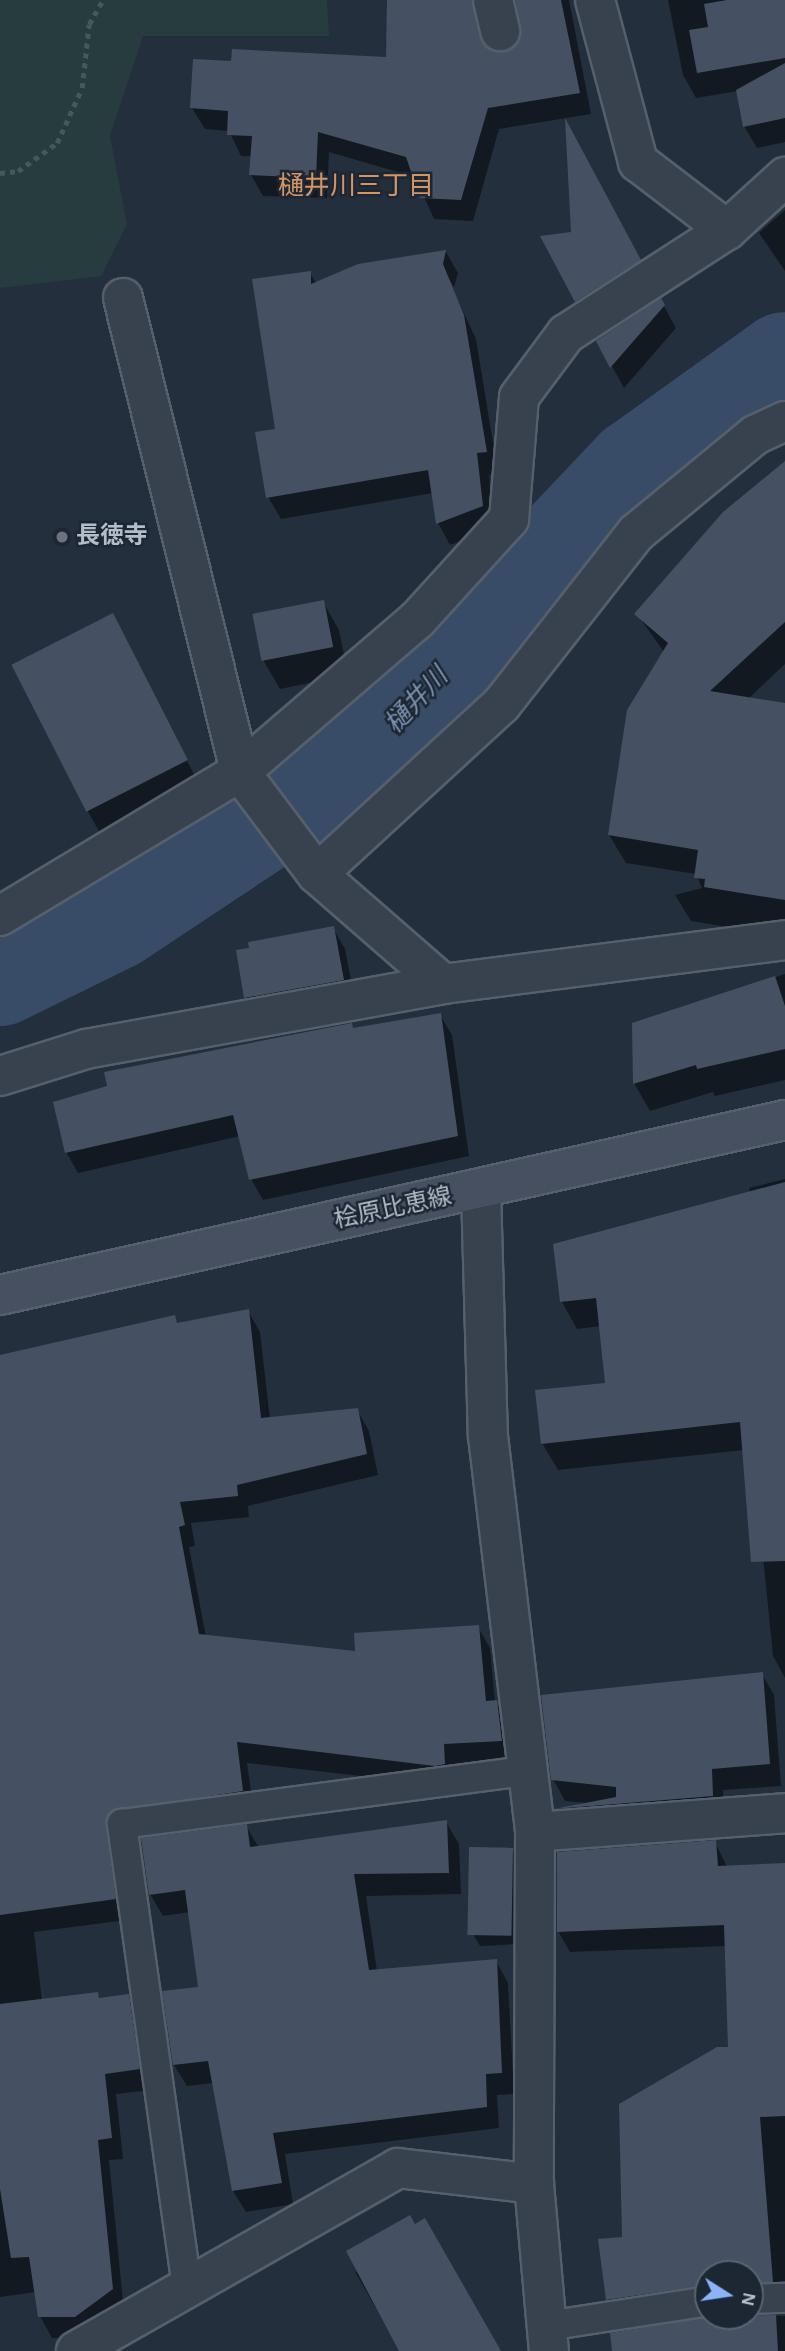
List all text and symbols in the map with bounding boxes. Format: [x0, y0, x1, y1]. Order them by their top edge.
district label: 樋井川三丁目 [278, 171, 434, 203]
place label: 長徳寺 [76, 523, 148, 551]
marker: 長徳寺 [54, 529, 70, 545]
water label: 樋井川 [379, 662, 455, 740]
street label: 桧原比恵線 [331, 1182, 455, 1236]
north arrow [694, 2260, 764, 2330]
text: N [737, 2291, 759, 2307]

